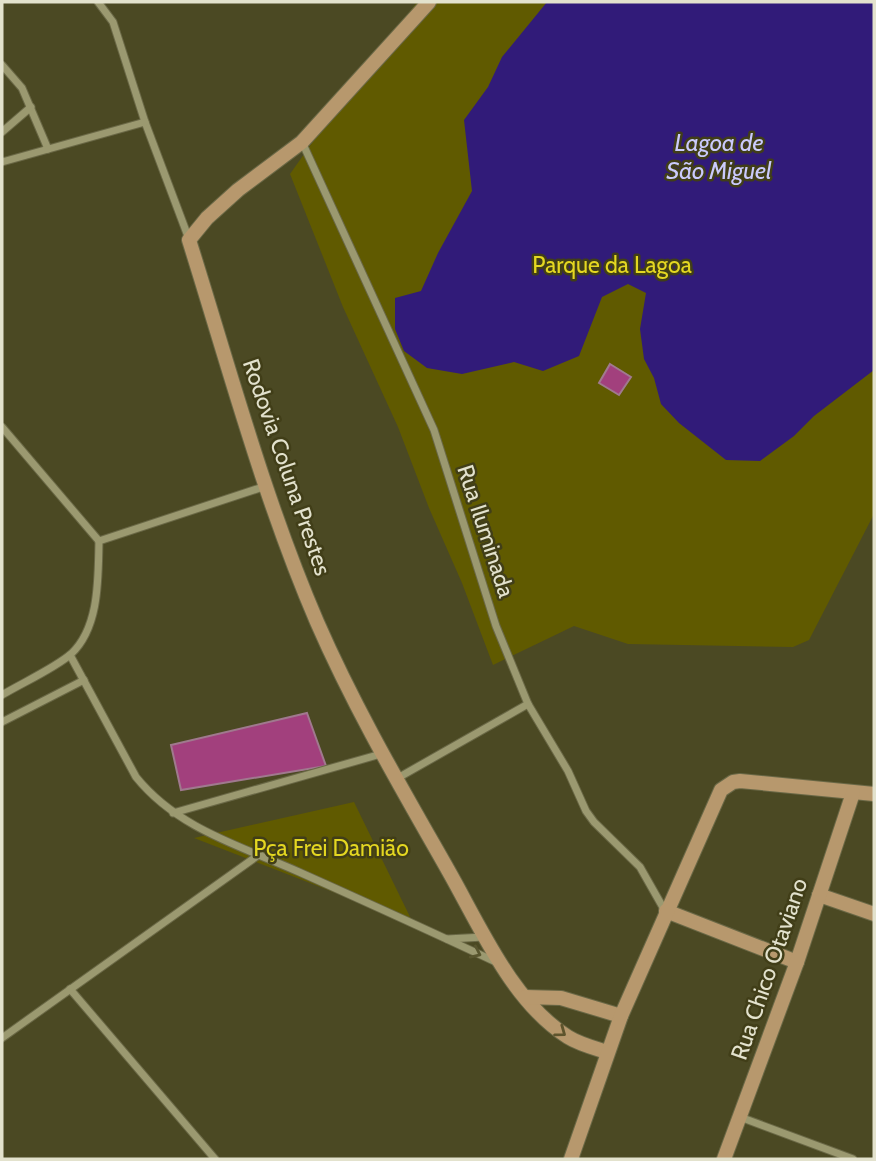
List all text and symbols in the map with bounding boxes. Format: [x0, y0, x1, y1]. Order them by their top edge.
water label: Lagoa de São Miguel [666, 128, 772, 185]
park label: Parque da Lagoa [532, 251, 692, 279]
street label: Rodovia Coluna Prestes [237, 355, 337, 579]
street label: Rua Iluminada [451, 461, 521, 601]
park label: Pça Frei Damião [253, 834, 409, 862]
street label: Rua Chico Otaviano [725, 874, 813, 1064]
one-way arrow [468, 945, 481, 959]
one-way arrow [553, 1024, 566, 1036]

